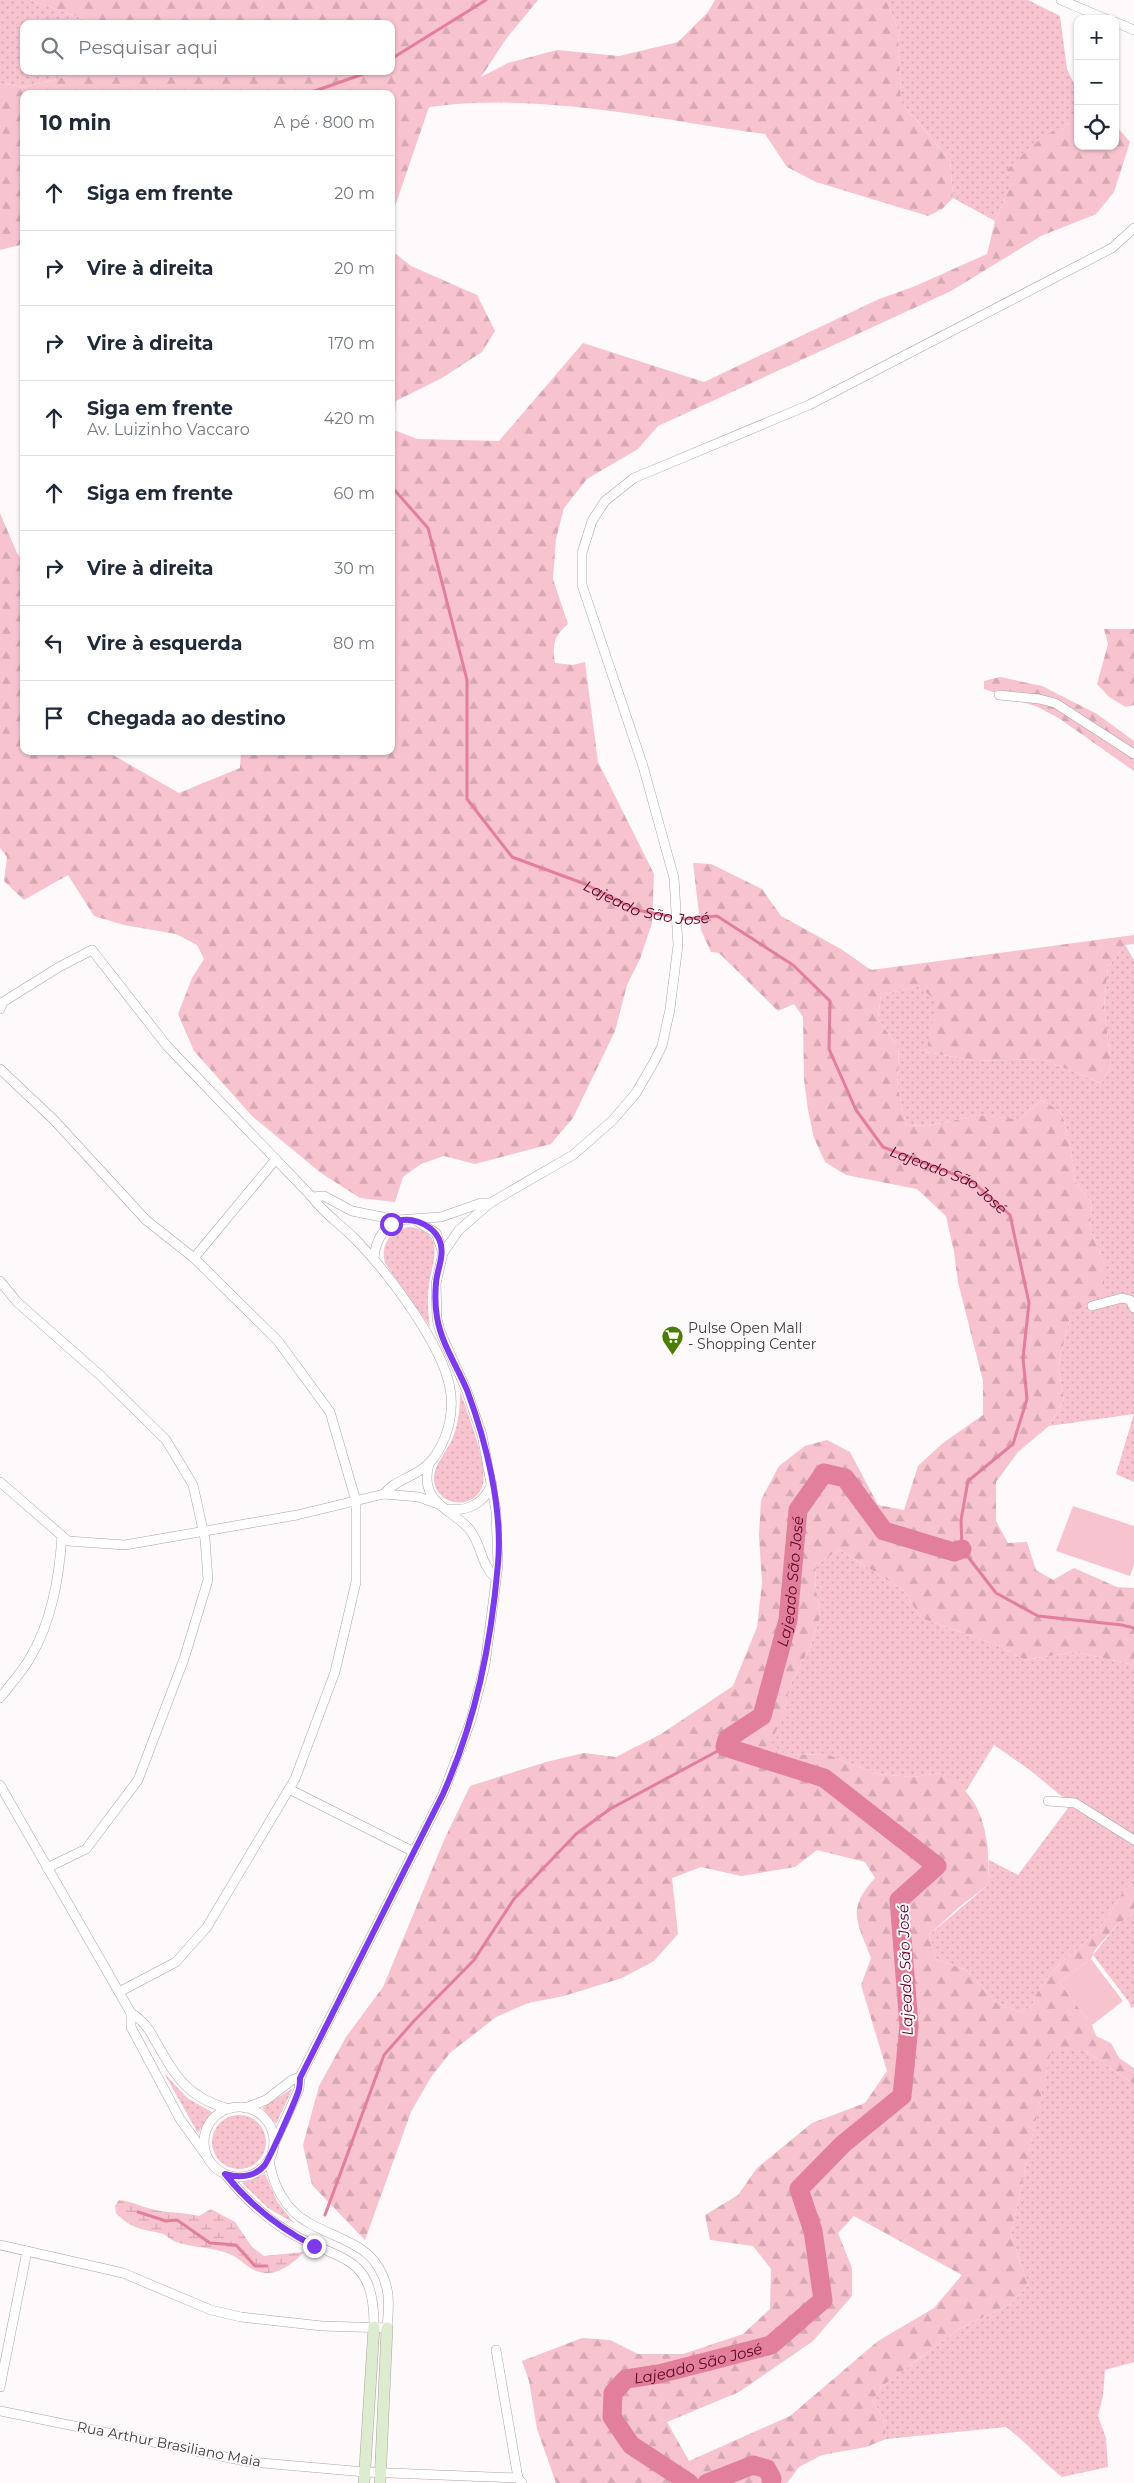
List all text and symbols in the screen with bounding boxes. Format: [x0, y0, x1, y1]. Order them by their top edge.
map controls [1074, 15, 1119, 150]
button: + [1074, 15, 1119, 60]
search box [20, 20, 395, 75]
icon: search [38, 34, 66, 62]
text: Pesquisar aqui [78, 36, 218, 59]
button: − [1074, 60, 1119, 105]
button: locate [1074, 105, 1119, 150]
text: 10 min [40, 110, 111, 135]
text: A pé · 800 m [274, 113, 375, 132]
icon: ahead [40, 179, 68, 207]
text: Siga em frente [87, 182, 233, 205]
text: 20 m [334, 184, 375, 203]
icon: right [40, 254, 68, 282]
text: Vire à direita [87, 257, 214, 280]
text: 20 m [334, 259, 375, 278]
icon: right [40, 329, 68, 357]
text: Vire à direita [87, 332, 214, 355]
text: 170 m [328, 334, 375, 353]
text: Siga em frente [87, 397, 233, 420]
icon: ahead [40, 404, 68, 432]
text: 420 m [324, 409, 375, 428]
text: Av. Luizinho Vaccaro [87, 420, 250, 439]
icon: ahead [40, 479, 68, 507]
text: Siga em frente [87, 482, 233, 505]
text: 60 m [333, 484, 375, 503]
icon: right [40, 554, 68, 582]
text: Vire à direita [87, 557, 214, 580]
text: 30 m [334, 559, 375, 578]
icon: left [40, 629, 68, 657]
text: Vire à esquerda [87, 632, 242, 655]
text: 80 m [333, 634, 375, 653]
icon: arrive [40, 704, 68, 732]
text: Chegada ao destino [87, 707, 286, 730]
water label: Lajeado São José [581, 876, 710, 928]
water label: Lajeado São José [887, 1141, 1012, 1218]
route start [380, 1213, 403, 1236]
place label: Pulse Open Mall - Shopping Center [688, 1319, 817, 1353]
supermarket icon: Pulse Open Mall - Shopping Center [660, 1324, 684, 1355]
water label: Lajeado São José [772, 1515, 807, 1649]
water label: Lajeado São José [893, 1904, 917, 2036]
route end [303, 2235, 326, 2258]
water label: Lajeado São José [632, 2338, 764, 2387]
street label: Rua Arthur Brasiliano Maia [76, 2417, 262, 2471]

